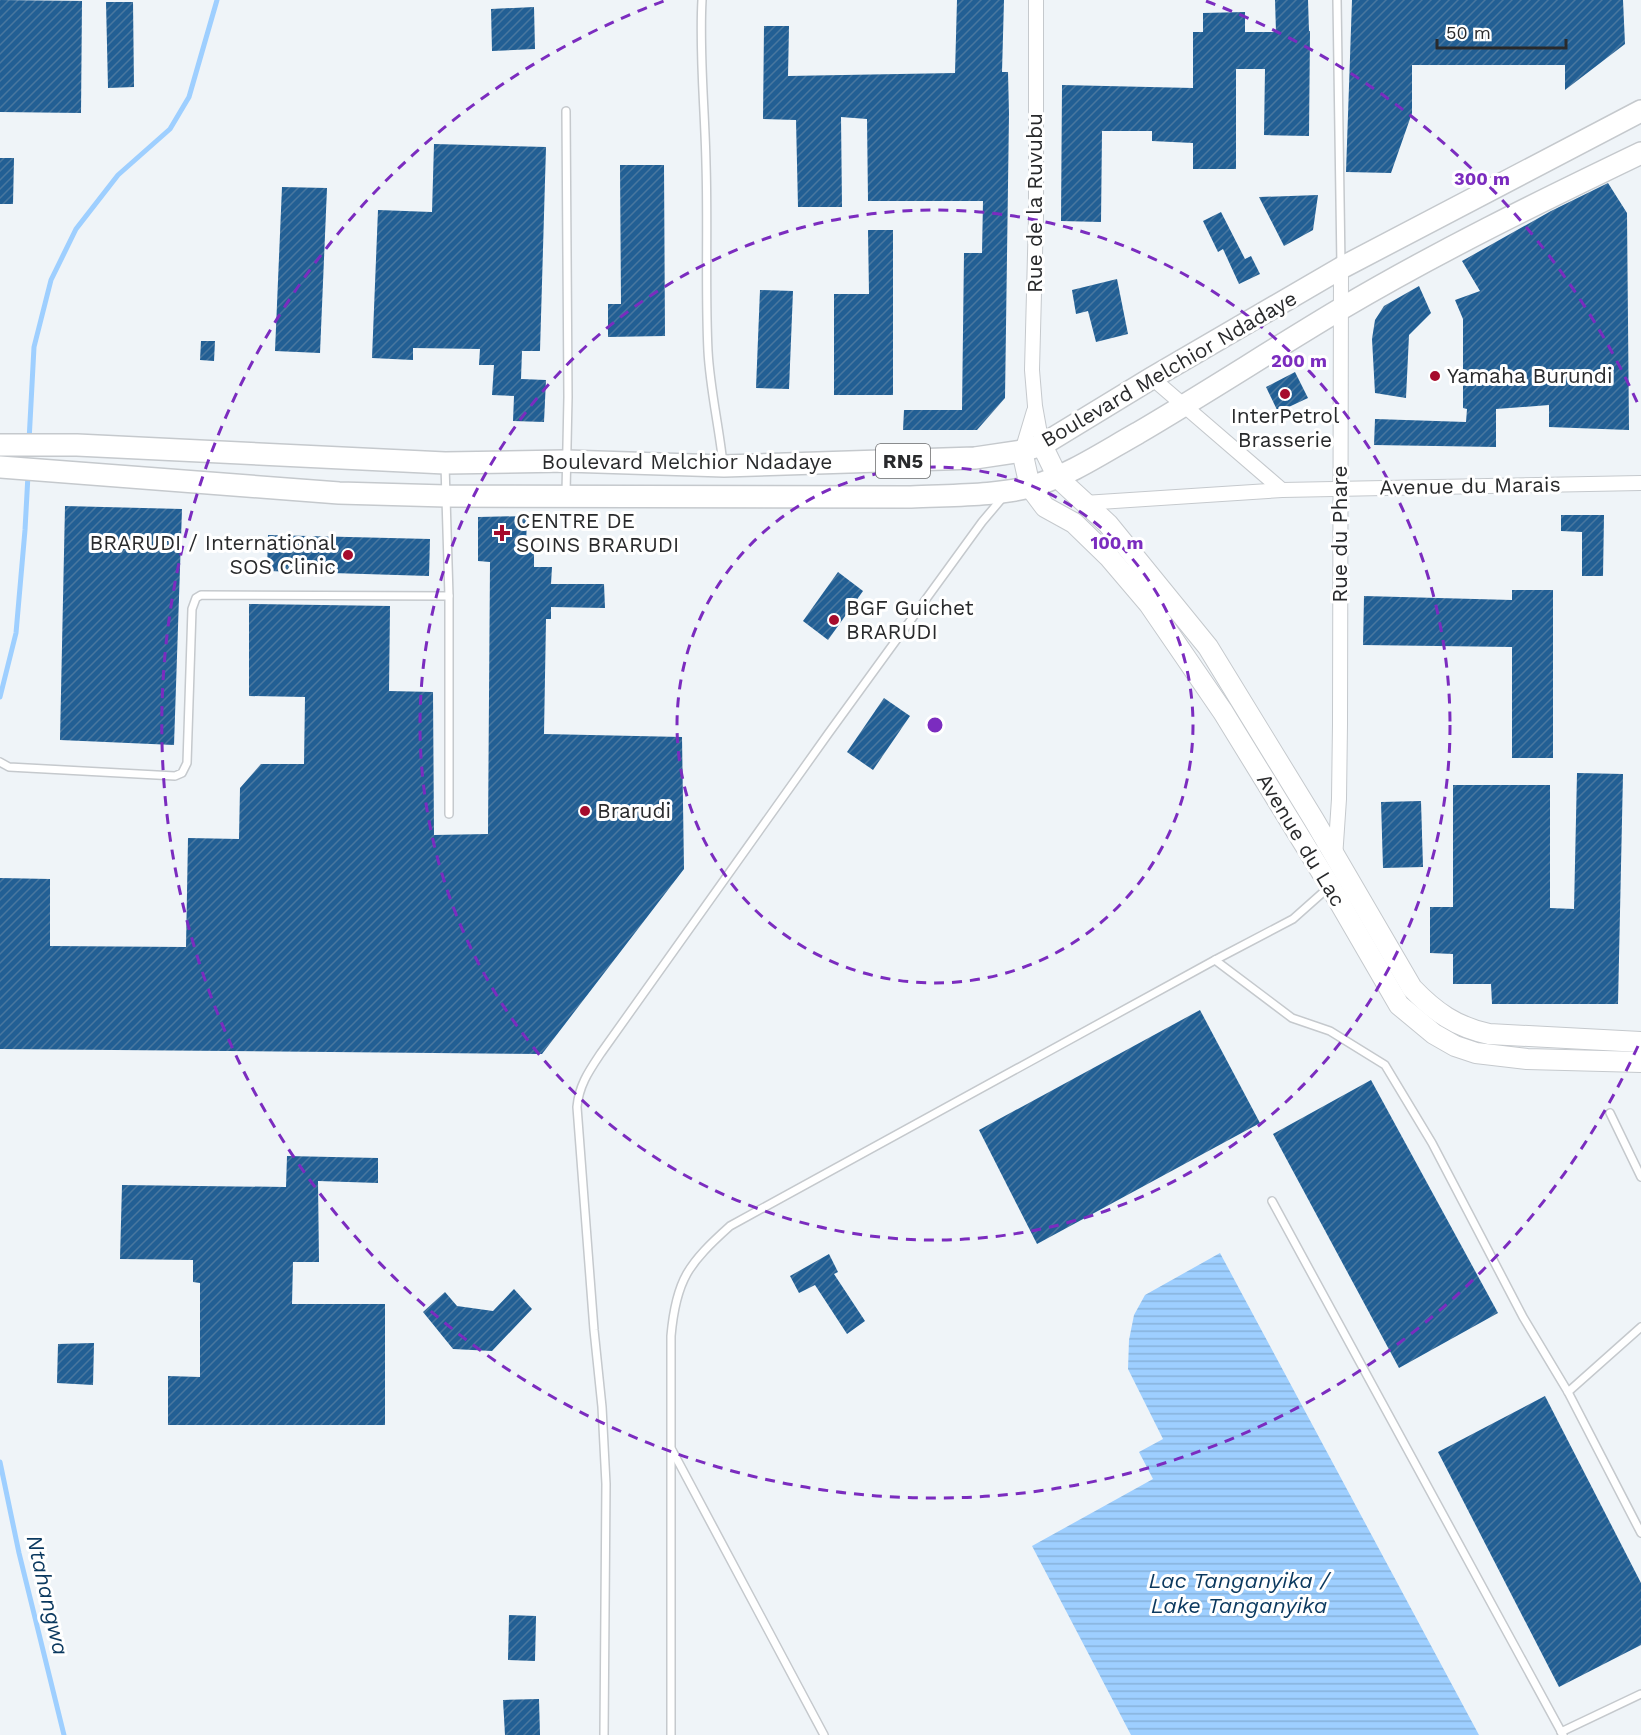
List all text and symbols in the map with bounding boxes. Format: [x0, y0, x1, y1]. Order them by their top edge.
scale bar [1437, 12, 1566, 50]
text: 50 m [1446, 22, 1491, 43]
street label: Rue de la Ruvubu [1022, 113, 1047, 293]
text: 300 m [1454, 168, 1510, 189]
street label: Boulevard Melchior Ndadaye [1037, 285, 1301, 452]
text: 200 m [1271, 350, 1327, 371]
place label: Yamaha Burundi [1447, 363, 1612, 388]
marker: Yamaha Burundi [1428, 369, 1442, 383]
marker: InterPetrol Brasserie [1278, 387, 1292, 401]
place label: InterPetrol Brasserie [1231, 403, 1340, 452]
road number: RN5 [876, 444, 930, 478]
street label: Boulevard Melchior Ndadaye [542, 449, 832, 474]
street label: Rue du Phare [1327, 465, 1352, 603]
street label: Avenue du Marais [1379, 471, 1561, 500]
place label: CENTRE DE SOINS BRARUDI [516, 508, 679, 557]
marker: CENTRE DE SOINS BRARUDI [493, 524, 511, 542]
place label: BRARUDI / International SOS Clinic [90, 530, 337, 579]
text: 100 m [1090, 532, 1144, 553]
marker: BRARUDI / International SOS Clinic [341, 548, 355, 562]
place label: BGF Guichet BRARUDI [846, 595, 974, 644]
marker: BGF Guichet BRARUDI [827, 613, 841, 627]
centre of rings [925, 715, 945, 735]
street label: Avenue du Lac [1252, 769, 1351, 911]
place label: Brarudi [597, 798, 671, 823]
marker: Brarudi [578, 804, 592, 818]
water label: Ntahangwa [22, 1533, 73, 1658]
water label: Lac Tanganyika / Lake Tanganyika [1149, 1568, 1332, 1618]

